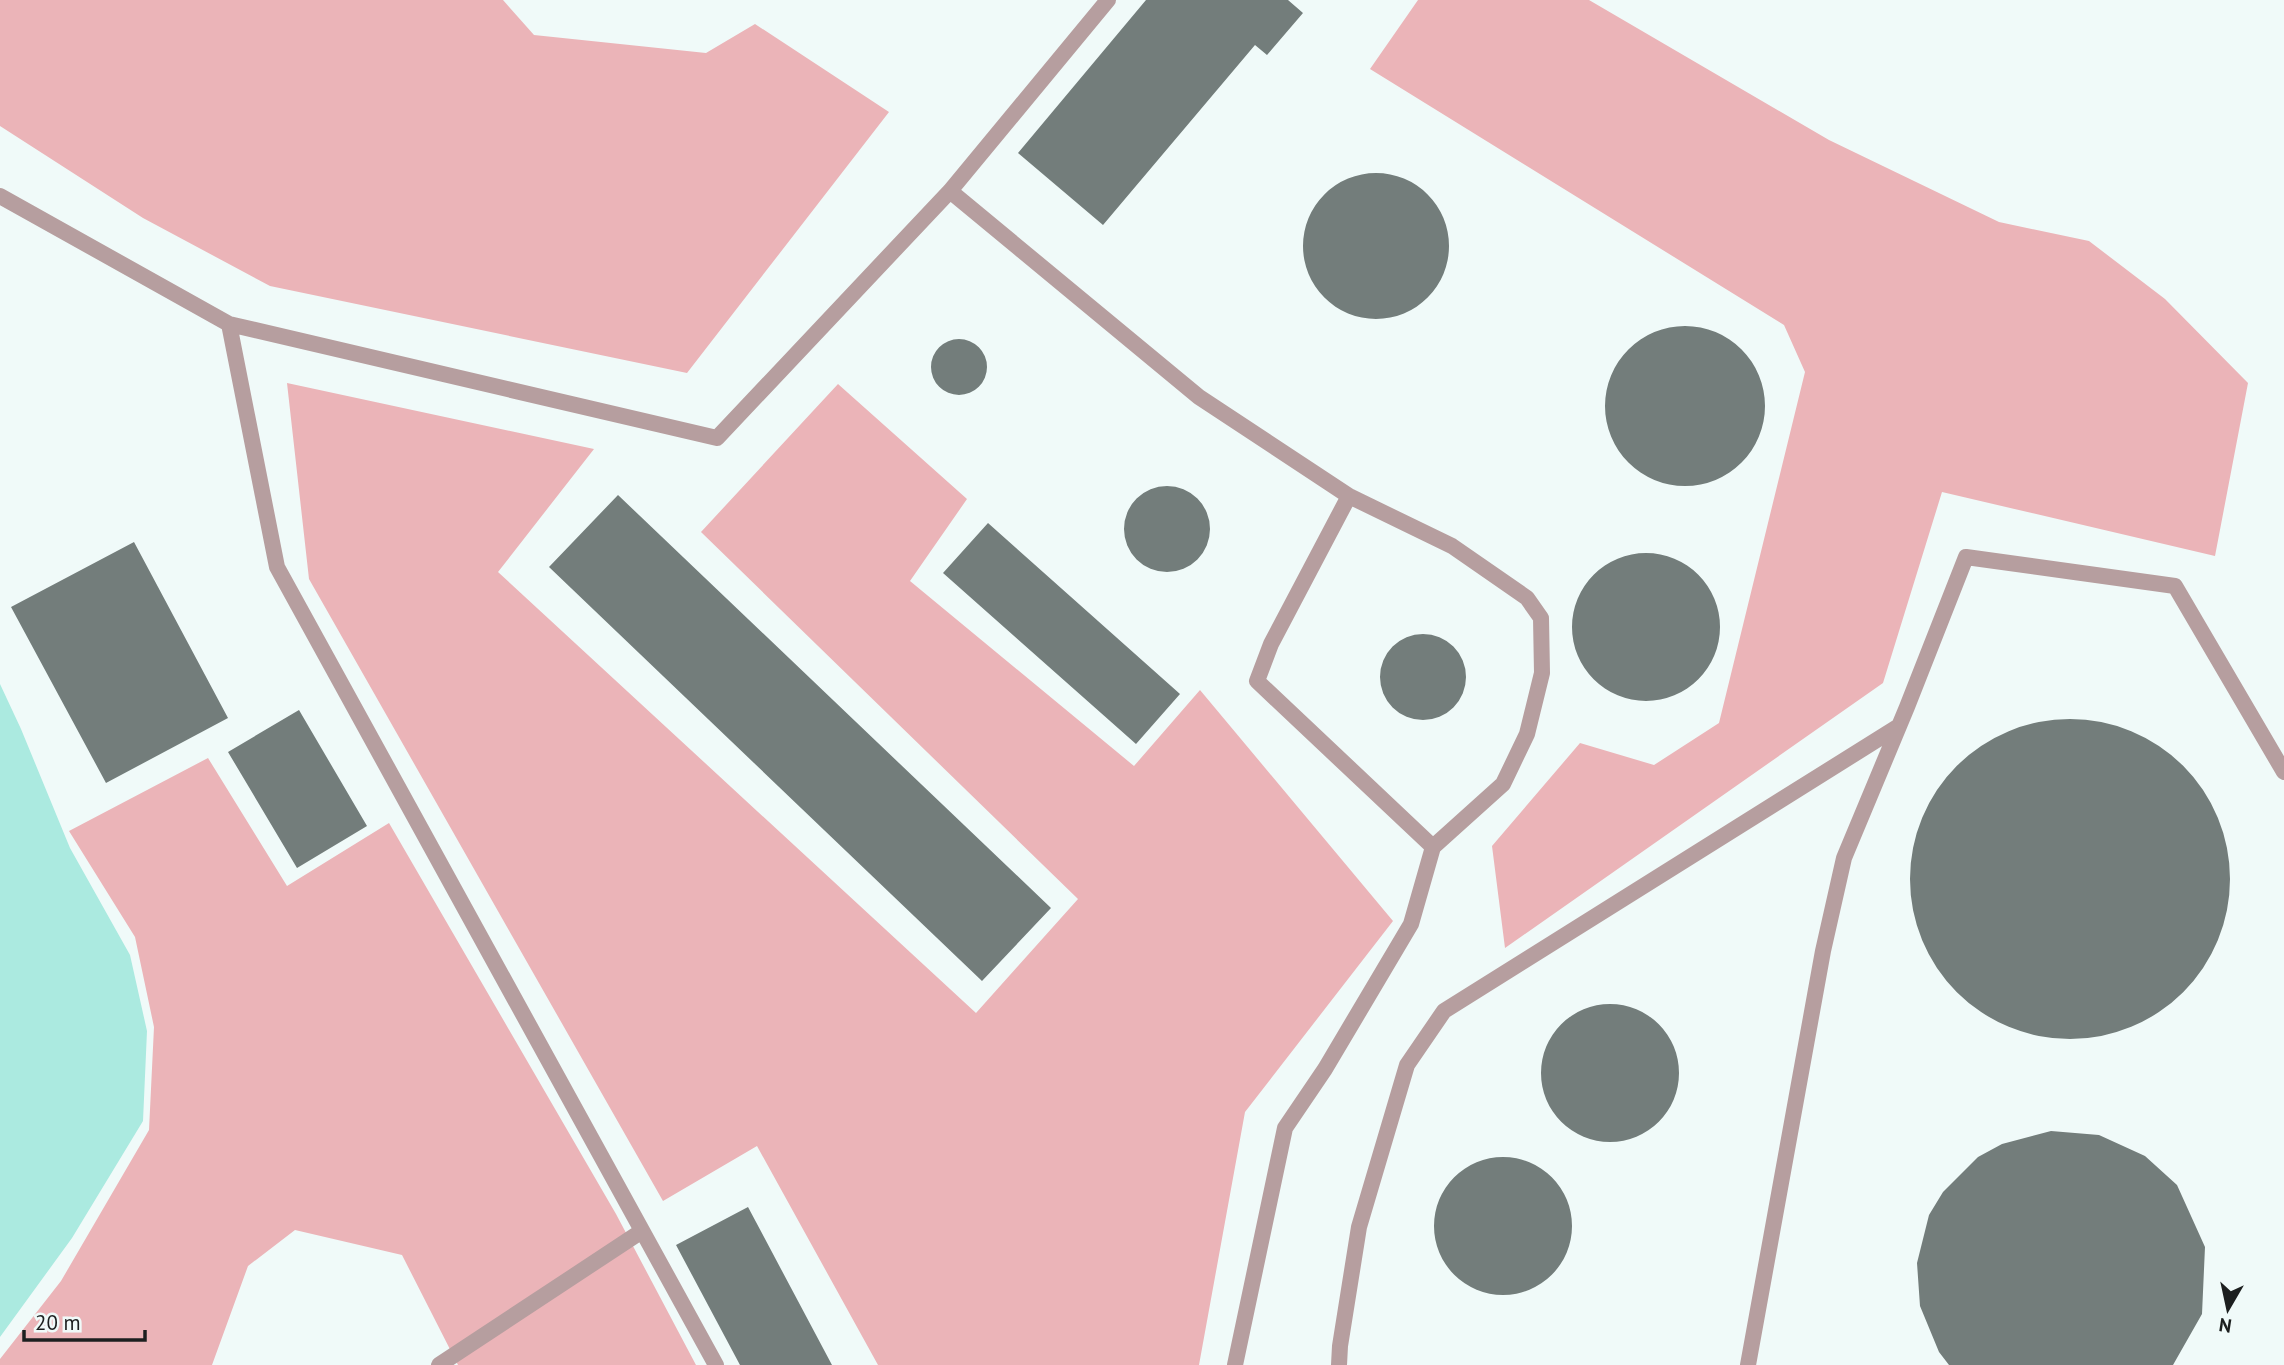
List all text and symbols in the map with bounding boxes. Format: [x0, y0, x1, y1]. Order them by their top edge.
north arrow [2193, 1274, 2263, 1344]
scale bar [24, 1298, 145, 1342]
text: 20 m [35, 1309, 81, 1336]
text: N [2217, 1313, 2233, 1339]

